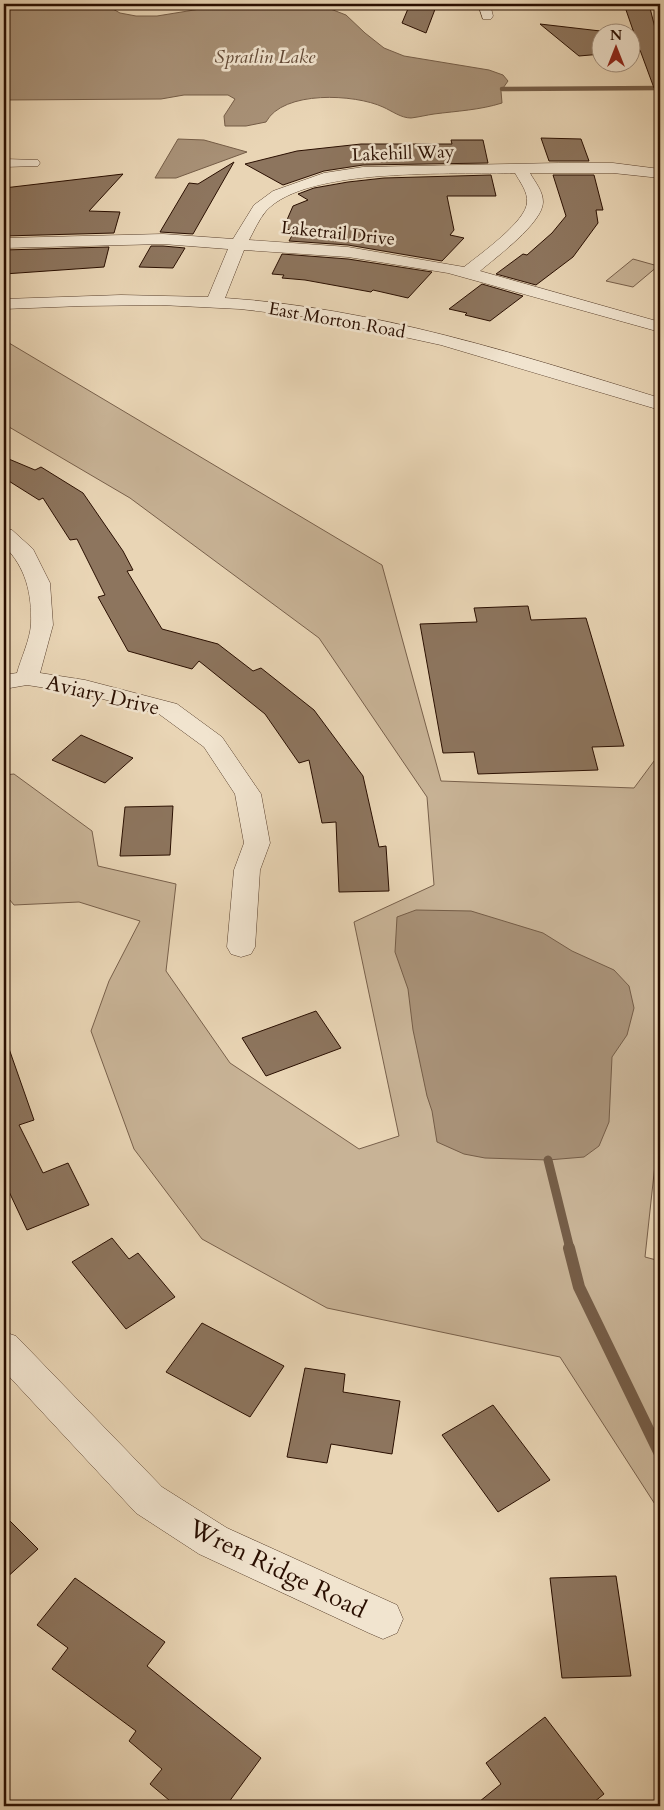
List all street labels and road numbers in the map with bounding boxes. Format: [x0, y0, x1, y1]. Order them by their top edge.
street label: Lakehill Way [351, 139, 455, 168]
street label: Laketrail Drive [280, 215, 396, 252]
street label: East Morton Road [266, 296, 408, 345]
street label: Aviary Drive [43, 668, 163, 723]
street label: Wren Ridge Road [182, 1511, 373, 1627]

